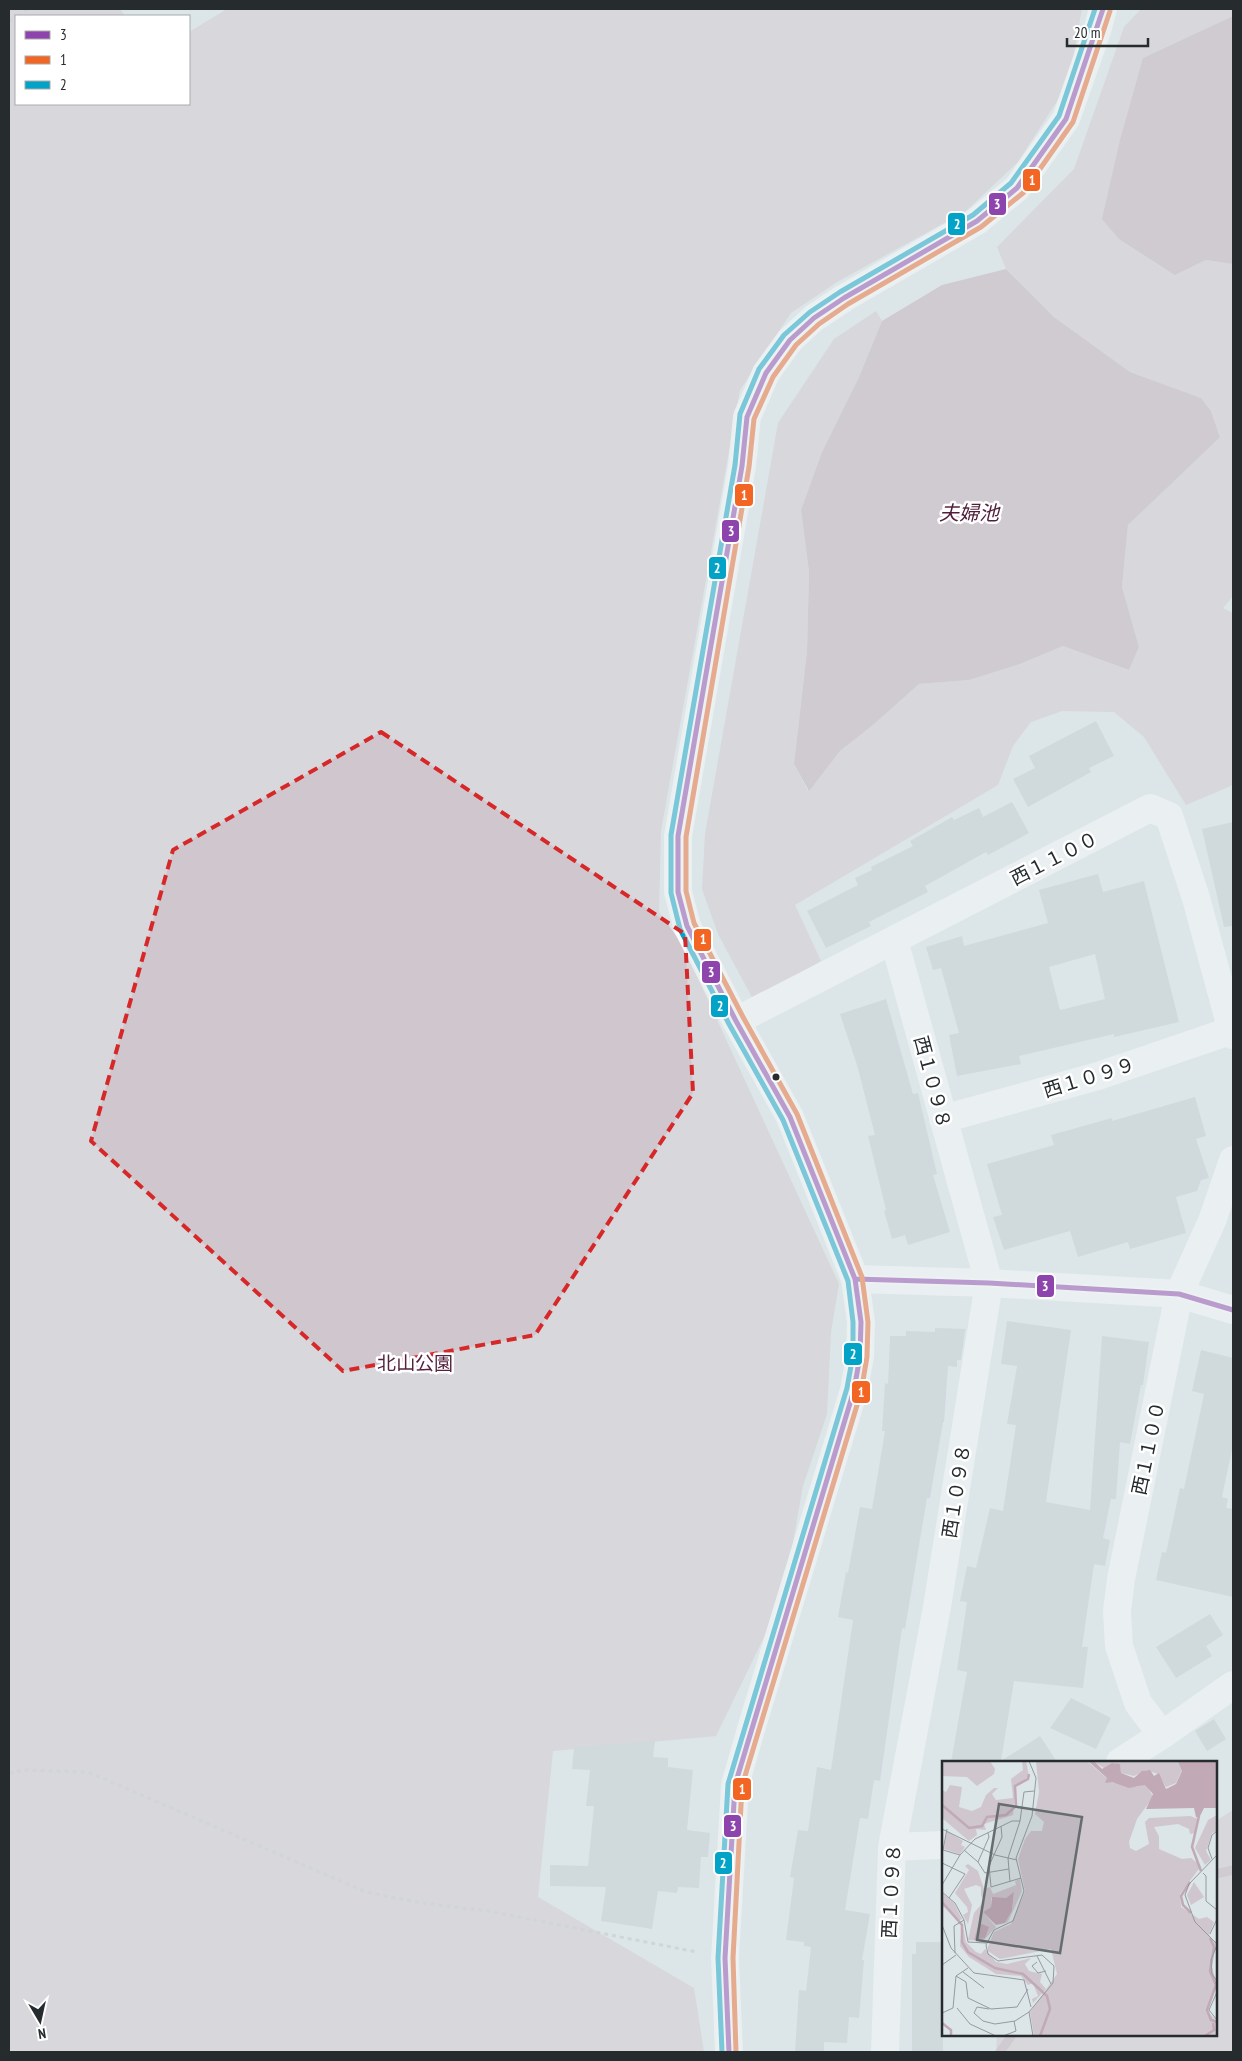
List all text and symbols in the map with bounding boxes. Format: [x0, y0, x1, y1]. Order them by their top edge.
legend [15, 15, 190, 105]
scale bar [1067, 15, 1148, 47]
text: 20 m [1074, 23, 1100, 42]
text: 3 [60, 25, 67, 44]
text: 1 [60, 50, 67, 69]
text: 2 [60, 75, 67, 94]
line badge: 1 [1022, 168, 1041, 192]
text: 1 [1029, 171, 1035, 189]
line badge: 3 [988, 192, 1007, 216]
text: 3 [994, 195, 1000, 213]
line badge: 2 [947, 212, 966, 236]
text: 2 [954, 215, 960, 233]
line badge: 1 [734, 483, 754, 507]
text: 1 [741, 486, 747, 504]
water label: 夫婦池 [939, 500, 1001, 526]
line badge: 3 [721, 519, 740, 543]
text: 3 [728, 522, 734, 540]
line badge: 2 [708, 556, 727, 580]
text: 2 [714, 559, 720, 577]
street label: 西１１００ [1006, 826, 1102, 890]
line badge: 1 [693, 928, 712, 952]
text: 1 [700, 930, 706, 948]
line badge: 3 [701, 960, 721, 984]
text: 3 [708, 963, 714, 981]
line badge: 2 [710, 994, 729, 1018]
text: 2 [717, 997, 723, 1015]
street label: 西１０９８ [909, 1033, 957, 1131]
street label: 西１０９９ [1040, 1052, 1138, 1102]
unlabelled marker [771, 1072, 781, 1082]
line badge: 3 [1036, 1274, 1055, 1298]
text: 3 [1042, 1277, 1048, 1295]
line badge: 2 [843, 1342, 863, 1366]
text: 2 [850, 1345, 856, 1363]
park label: 北山公園 [377, 1351, 453, 1375]
line badge: 1 [851, 1380, 871, 1404]
text: 1 [858, 1383, 864, 1401]
street label: 西１１００ [1126, 1399, 1170, 1497]
street label: 西１０９８ [937, 1442, 975, 1540]
inset map [942, 1761, 1217, 2036]
line badge: 1 [732, 1777, 752, 1801]
text: 1 [739, 1780, 745, 1798]
line badge: 3 [723, 1814, 742, 1838]
text: 3 [730, 1817, 736, 1835]
street label: 西１０９８ [877, 1843, 905, 1939]
line badge: 2 [714, 1851, 733, 1875]
text: 2 [720, 1854, 726, 1872]
north arrow [15, 1996, 65, 2046]
text: N [37, 2024, 47, 2043]

